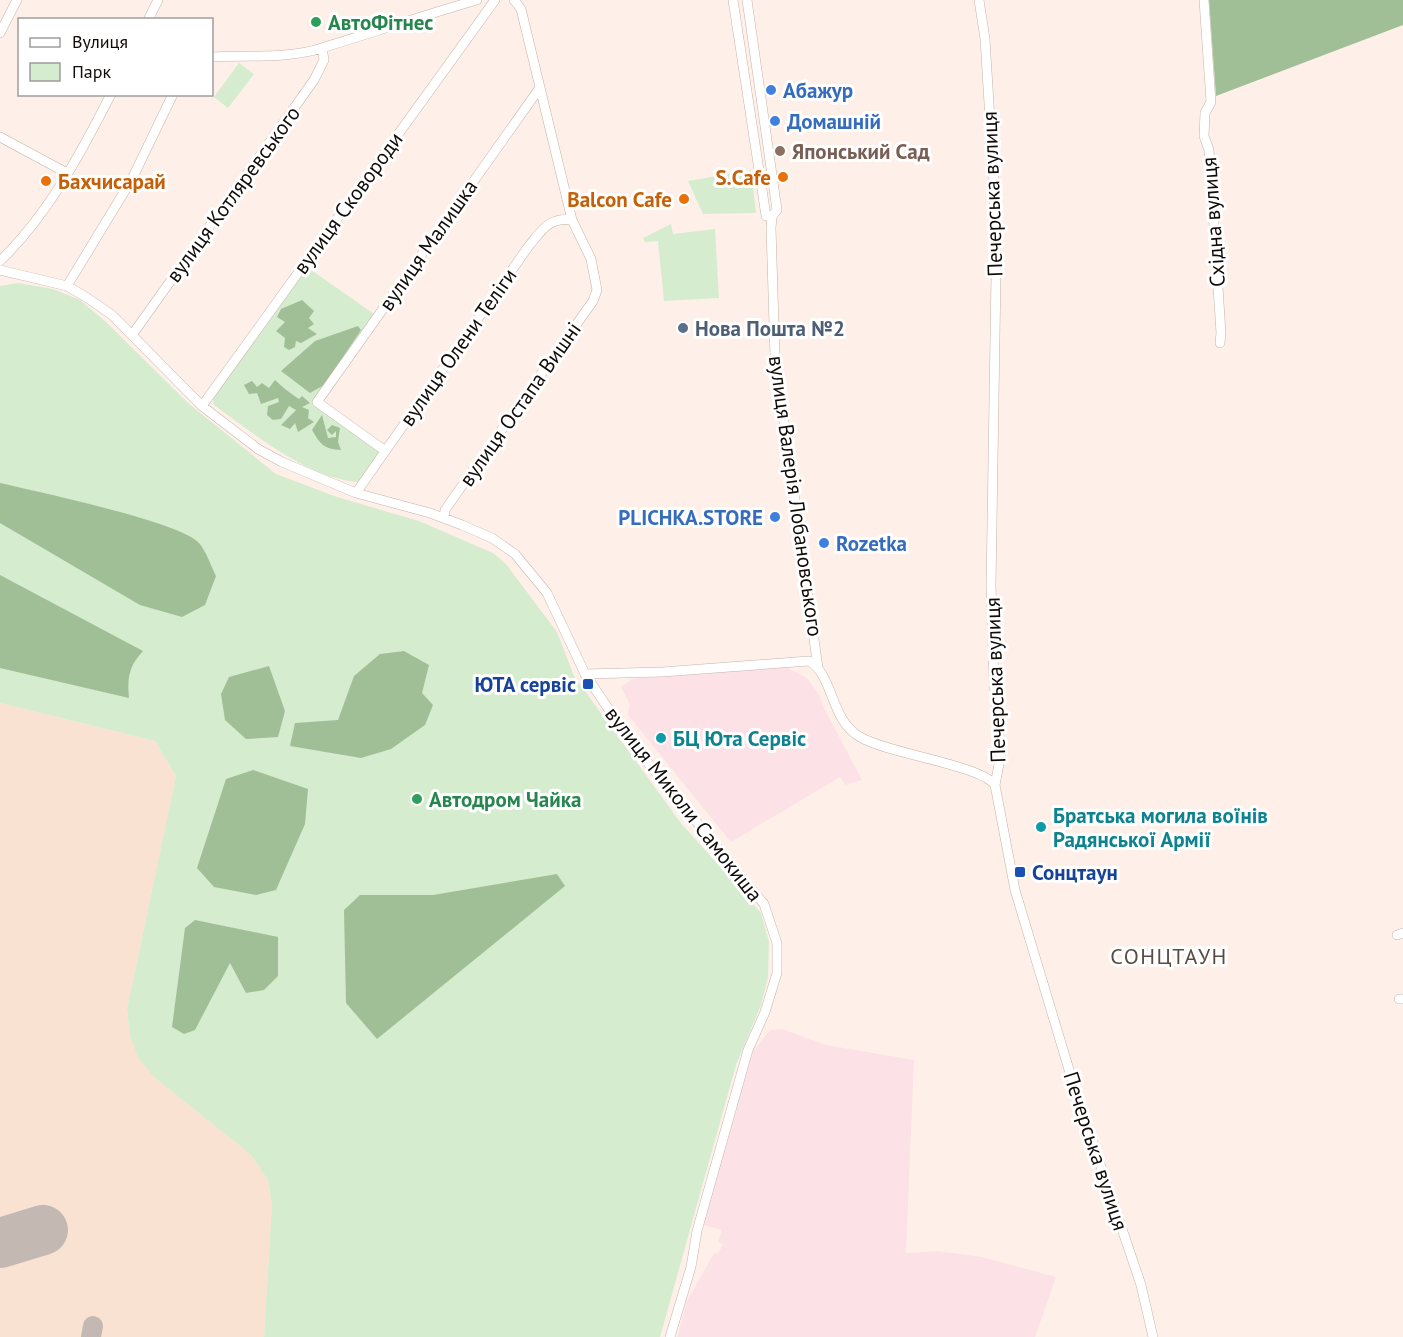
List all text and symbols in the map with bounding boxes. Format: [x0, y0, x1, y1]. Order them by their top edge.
place label: АвтоФітнес [328, 9, 433, 36]
marker: АвтоФітнес [309, 15, 323, 29]
legend [18, 18, 213, 96]
text: Вулиця [72, 30, 128, 53]
text: Парк [72, 60, 112, 83]
place label: Абажур [783, 77, 853, 104]
marker: Абажур [764, 83, 778, 97]
street label: вулиця Котляревського [160, 101, 306, 287]
place label: Домашній [787, 108, 881, 135]
street label: Печерська вулиця [976, 111, 1008, 277]
marker: Домашній [768, 114, 782, 128]
street label: вулиця Сковороди [287, 127, 409, 279]
place label: Японський Сад [792, 138, 930, 165]
marker: Японський Сад [773, 144, 787, 158]
street label: Східна вулиця [1195, 156, 1231, 288]
place label: S.Cafe [715, 164, 771, 191]
place label: Бахчисарай [58, 168, 166, 195]
marker: S.Cafe [776, 170, 790, 184]
marker: Бахчисарай [39, 174, 53, 188]
street label: вулиця Малишка [373, 174, 483, 316]
place label: Balcon Cafe [567, 186, 672, 213]
marker: Balcon Cafe [677, 192, 691, 206]
street label: вулиця Олени Теліги [393, 263, 523, 431]
place label: Нова Пошта №2 [695, 315, 845, 342]
street label: вулиця Остапа Вишні [453, 316, 587, 492]
marker: Нова Пошта №2 [676, 321, 690, 335]
street label: вулиця Валерія Лобановського [763, 354, 829, 638]
place label: PLICHKA.STORE [618, 504, 763, 531]
marker: PLICHKA.STORE [768, 510, 782, 524]
place label: Rozetka [836, 530, 907, 557]
marker: Rozetka [817, 536, 831, 550]
street label: Печерська вулиця [979, 597, 1011, 763]
place label: ЮТА сервіс [475, 671, 576, 698]
marker: ЮТА сервіс [581, 677, 595, 691]
street label: вулиця Миколи Самокиша [599, 701, 769, 907]
place label: БЦ Юта Сервіс [673, 725, 806, 752]
marker: БЦ Юта Сервіс [654, 731, 668, 745]
place label: Автодром Чайка [429, 786, 581, 813]
marker: Автодром Чайка [410, 792, 424, 806]
place label: Братська могила воїнів Радянської Армії [1053, 802, 1268, 853]
marker: Братська могила воїнів Радянської Армії [1034, 820, 1048, 834]
place label: Сонцтаун [1032, 859, 1118, 886]
marker: Сонцтаун [1013, 865, 1027, 879]
district label: СОНЦТАУН [1110, 942, 1228, 970]
street label: Печерська вулиця [1058, 1068, 1134, 1234]

